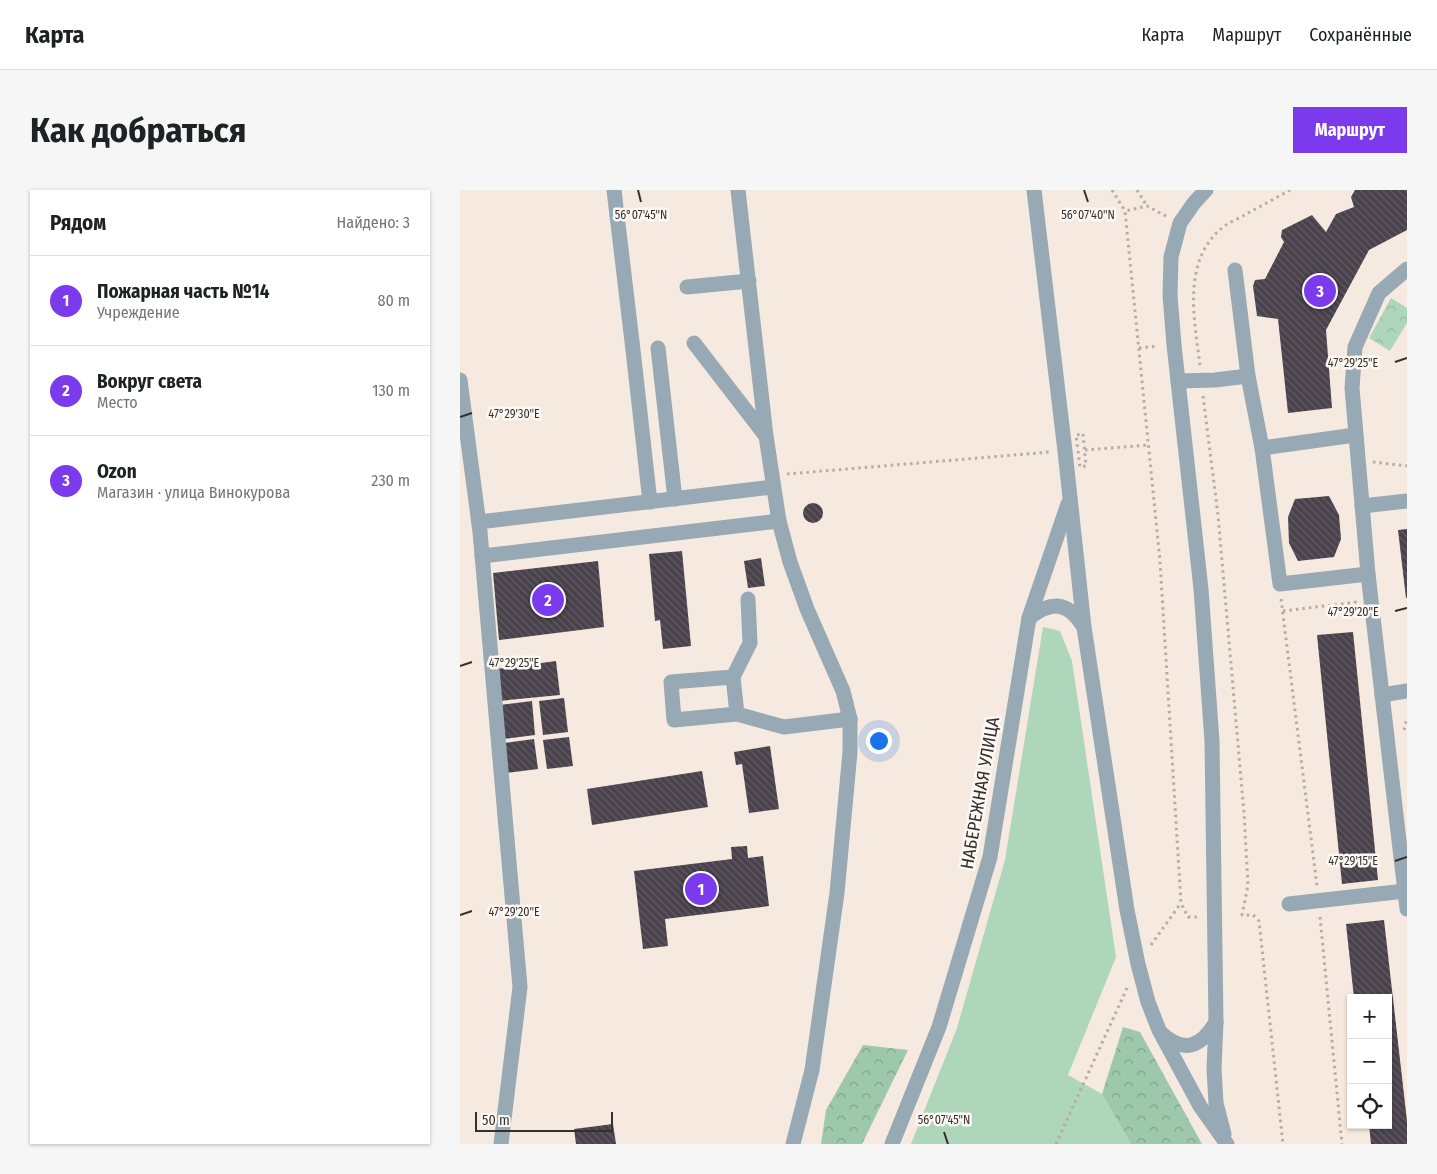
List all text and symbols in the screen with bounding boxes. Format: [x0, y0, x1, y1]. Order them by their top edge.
text: Карта [25, 21, 84, 49]
text: Карта [1141, 24, 1184, 46]
text: Маршрут [1212, 24, 1281, 46]
text: Сохранённые [1309, 24, 1412, 46]
button: Маршрут [1293, 107, 1407, 153]
text: Как добраться [30, 109, 247, 151]
text: 56°07'45"N [615, 208, 667, 222]
text: 56°07'40"N [1061, 208, 1115, 222]
text: Рядом [50, 210, 106, 236]
text: Найдено: 3 [337, 213, 410, 232]
pin: 3 [1304, 272, 1336, 310]
text: Пожарная часть №14 [97, 280, 269, 303]
text: 1 [63, 291, 69, 310]
text: 80 m [378, 291, 410, 310]
text: Учреждение [97, 303, 180, 322]
text: 47°29'25"E [1328, 356, 1378, 370]
text: Вокруг света [97, 370, 202, 393]
text: 2 [62, 381, 70, 400]
text: 130 m [372, 381, 410, 400]
text: Место [97, 393, 138, 412]
text: 47°29'30"E [488, 407, 540, 421]
text: Ozon [97, 460, 137, 483]
text: 3 [62, 471, 70, 490]
text: 230 m [371, 471, 410, 490]
text: Магазин · улица Винокурова [97, 483, 290, 502]
pin: 2 [532, 581, 564, 619]
text: 47°29'20"E [1327, 605, 1379, 619]
text: 47°29'25"E [489, 656, 539, 670]
street label: НАБЕРЕЖНАЯ УЛИЦА [956, 715, 1004, 871]
your location [866, 728, 892, 754]
text: 47°29'15"E [1328, 854, 1378, 868]
pin: 1 [685, 870, 717, 908]
text: 47°29'20"E [488, 905, 540, 919]
map controls [1347, 994, 1392, 1129]
button: + [1347, 994, 1392, 1039]
button: − [1347, 1039, 1392, 1084]
button: locate [1347, 1084, 1392, 1129]
scale bar [475, 1109, 612, 1132]
text: 50 m [482, 1112, 510, 1129]
text: 56°07'45"N [918, 1113, 970, 1127]

